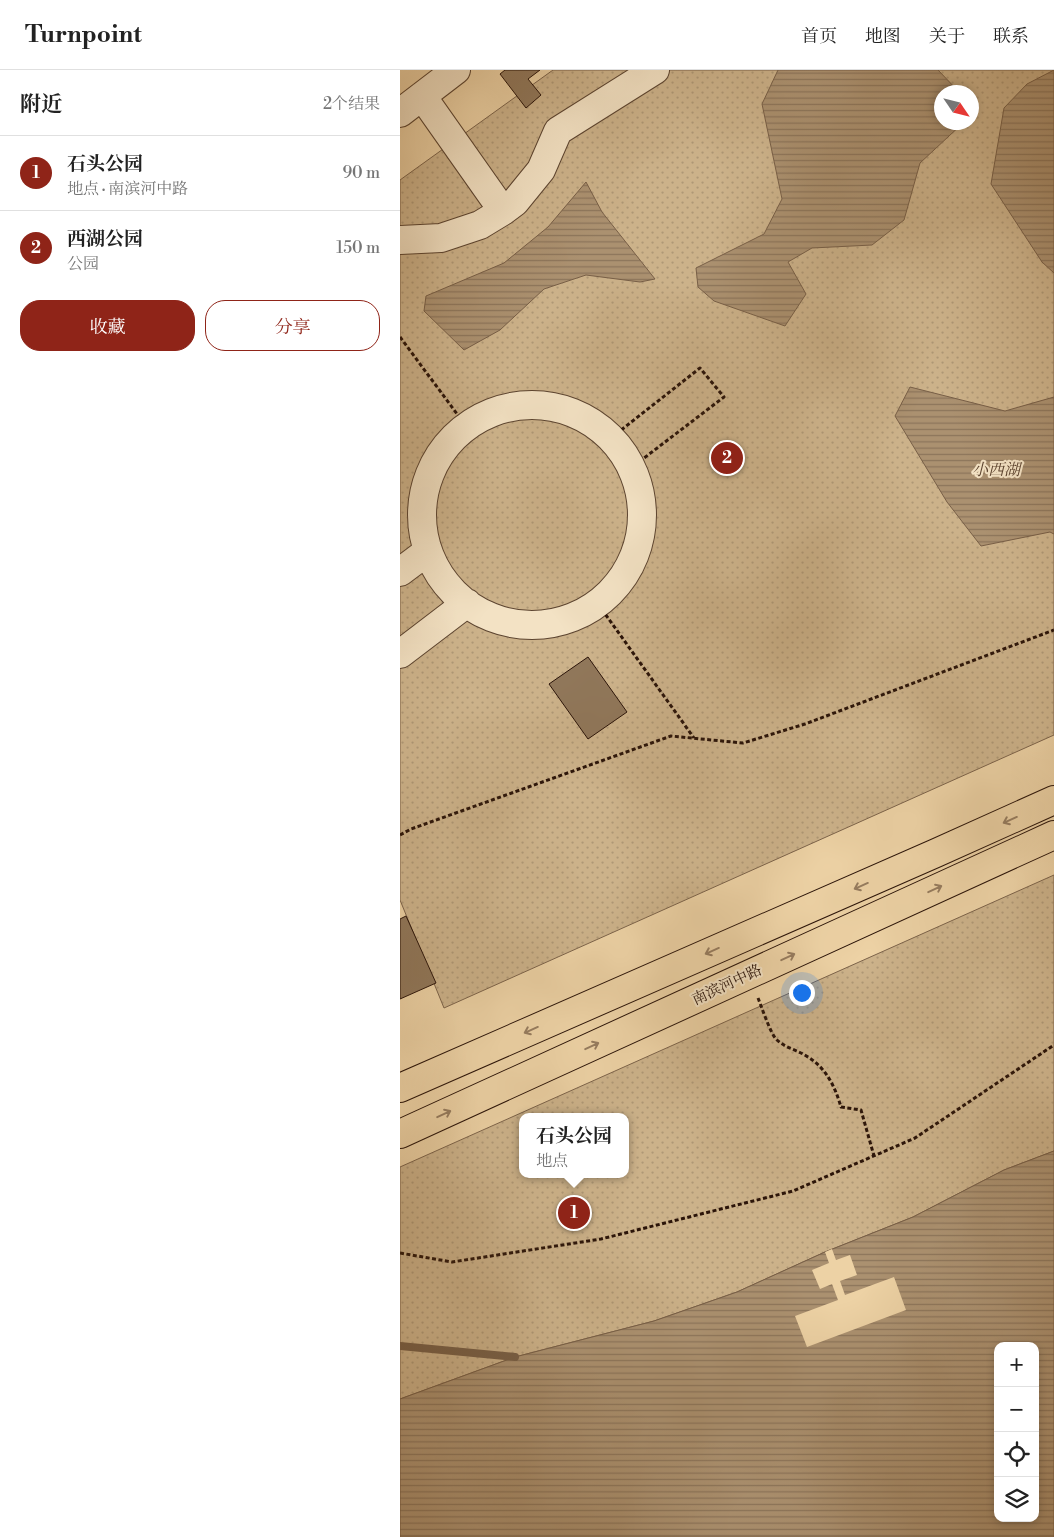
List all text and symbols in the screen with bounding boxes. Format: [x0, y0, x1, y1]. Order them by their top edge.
text: Turnpoint [25, 20, 142, 50]
text: 首页 [801, 25, 837, 48]
text: 地图 [865, 25, 901, 48]
text: 关于 [929, 25, 965, 48]
text: 联系 [993, 25, 1029, 48]
north arrow [934, 85, 979, 130]
text: 附近 [20, 92, 62, 118]
text: 2个结果 [323, 94, 380, 114]
text: 石头公园 [67, 152, 143, 176]
text: 1 [32, 163, 40, 183]
text: 90 m [342, 163, 380, 183]
text: 地点 · 南滨河中路 [67, 179, 188, 199]
text: 西湖公园 [67, 227, 143, 251]
text: 2 [31, 238, 41, 258]
text: 150 m [336, 238, 380, 258]
text: 公园 [67, 254, 99, 274]
button: 收藏 [20, 300, 195, 351]
button: 分享 [205, 300, 380, 351]
pin: 2 [711, 439, 743, 477]
water label: 小西湖 [972, 460, 1023, 480]
one-way arrow [1003, 815, 1018, 825]
one-way arrow [854, 881, 869, 891]
one-way arrow [927, 884, 942, 894]
one-way arrow [705, 947, 720, 957]
one-way arrow [780, 951, 795, 961]
street label: 南滨河中路 [689, 961, 765, 1009]
your location [789, 980, 815, 1006]
one-way arrow [524, 1026, 539, 1036]
one-way arrow [584, 1041, 599, 1051]
one-way arrow [436, 1108, 451, 1118]
popup [519, 1113, 629, 1178]
text: 石头公园 [536, 1124, 612, 1148]
text: 地点 [536, 1151, 568, 1171]
pin: 1 [558, 1194, 590, 1232]
map controls [994, 1342, 1039, 1522]
button: + [994, 1342, 1039, 1387]
button: − [994, 1387, 1039, 1432]
button: locate [994, 1432, 1039, 1477]
button: layers [994, 1477, 1039, 1522]

